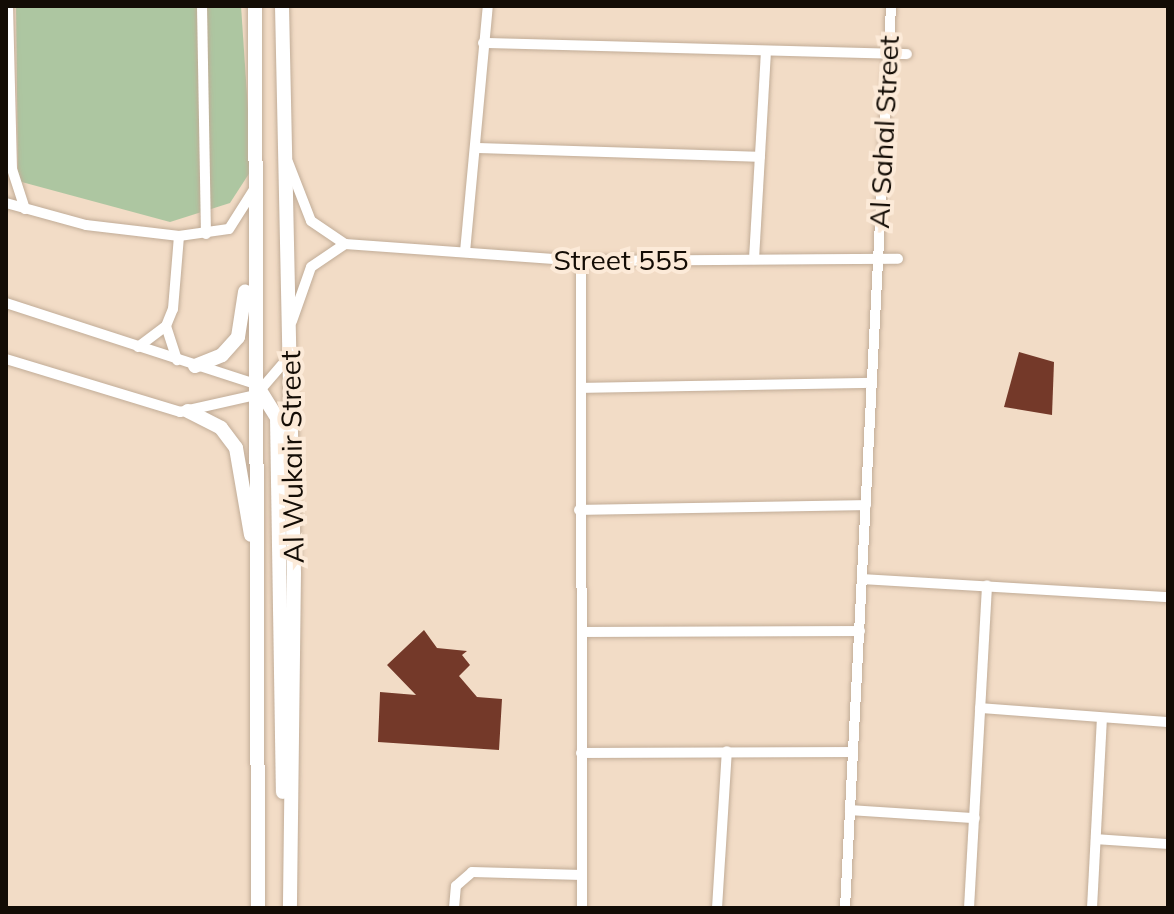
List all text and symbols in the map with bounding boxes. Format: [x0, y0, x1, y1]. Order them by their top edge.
street label: Al Sahal Street [862, 35, 906, 229]
street label: Street 555 [553, 243, 689, 277]
street label: Al Wukair Street [273, 350, 311, 564]

